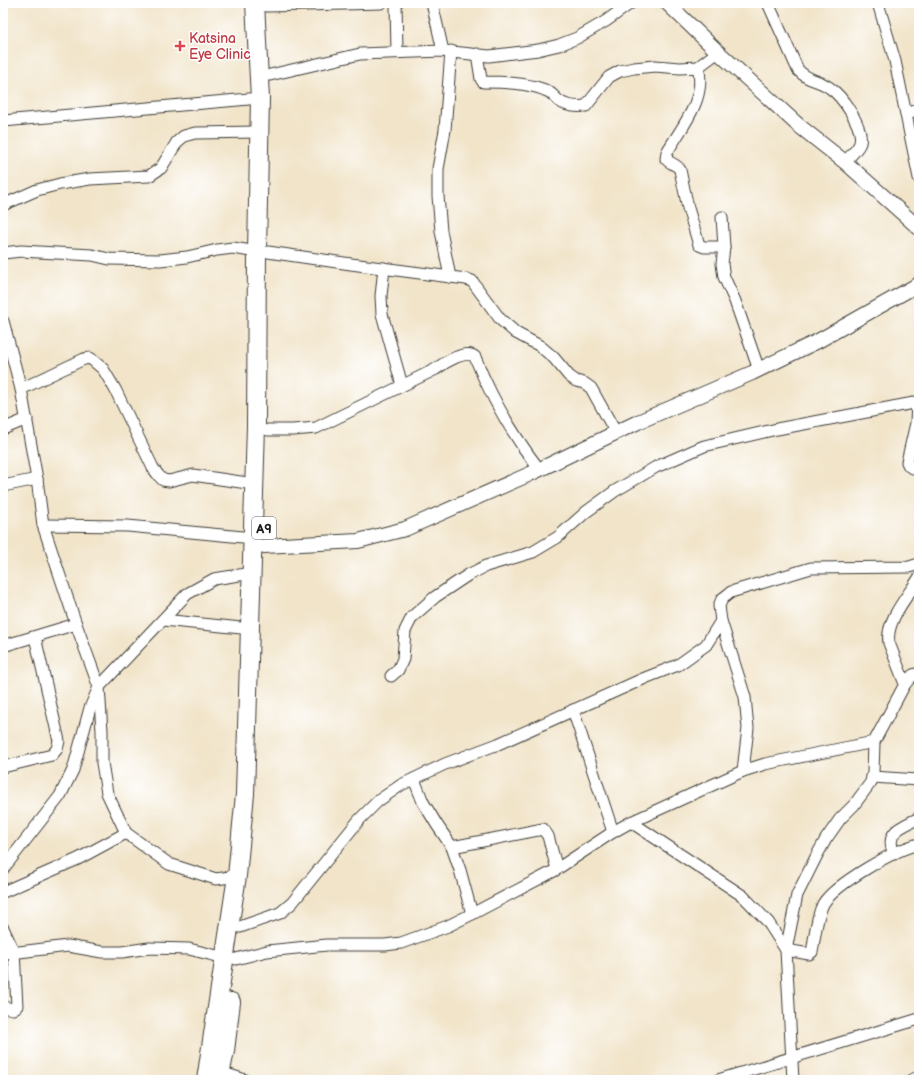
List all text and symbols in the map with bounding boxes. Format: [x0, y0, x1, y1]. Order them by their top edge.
place label: Katsina Eye Clinic [189, 30, 251, 63]
marker: Katsina Eye Clinic [174, 40, 186, 52]
road number: A9 [252, 517, 276, 539]

